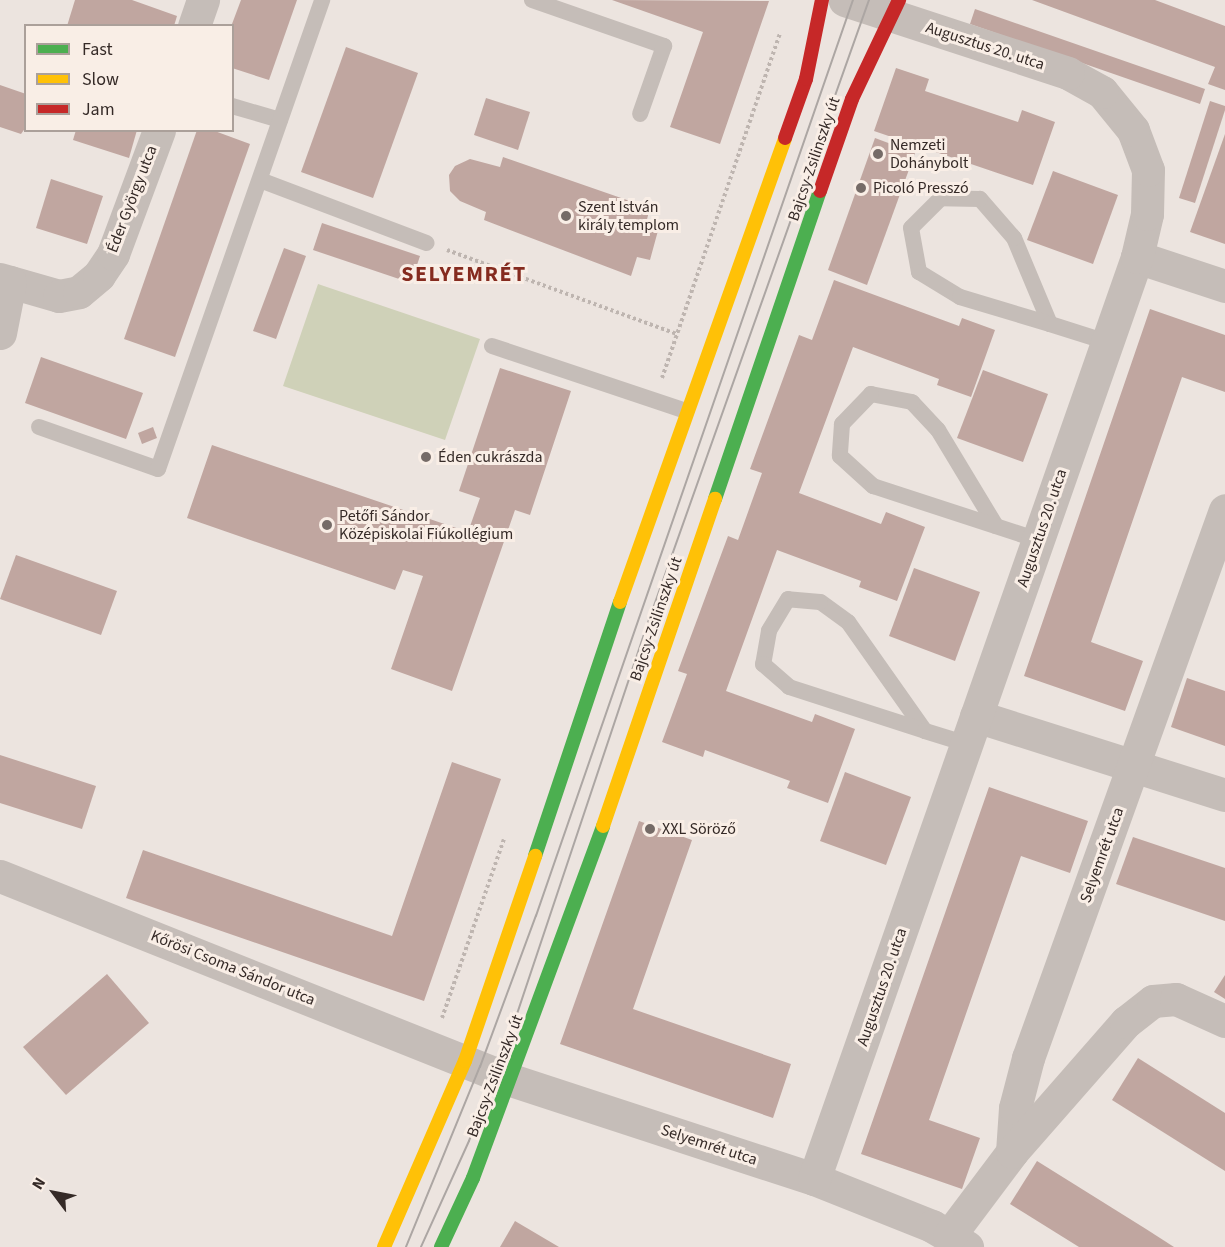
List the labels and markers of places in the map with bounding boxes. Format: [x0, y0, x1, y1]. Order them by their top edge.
place label: Nemzeti Dohánybolt [890, 135, 969, 173]
marker: Nemzeti Dohánybolt [871, 147, 885, 161]
place label: Picoló Presszó [873, 178, 969, 198]
marker: Picoló Presszó [854, 181, 868, 195]
place label: Szent István király templom [578, 197, 679, 235]
marker: Szent István király templom [559, 209, 573, 223]
place label: Éden cukrászda [438, 447, 542, 467]
marker: Éden cukrászda [419, 450, 433, 464]
place label: Petőfi Sándor Középiskolai Fiúkollégium [339, 506, 513, 544]
marker: Petőfi Sándor Középiskolai Fiúkollégium [320, 518, 334, 532]
place label: XXL Söröző [662, 819, 736, 839]
marker: XXL Söröző [643, 822, 657, 836]

